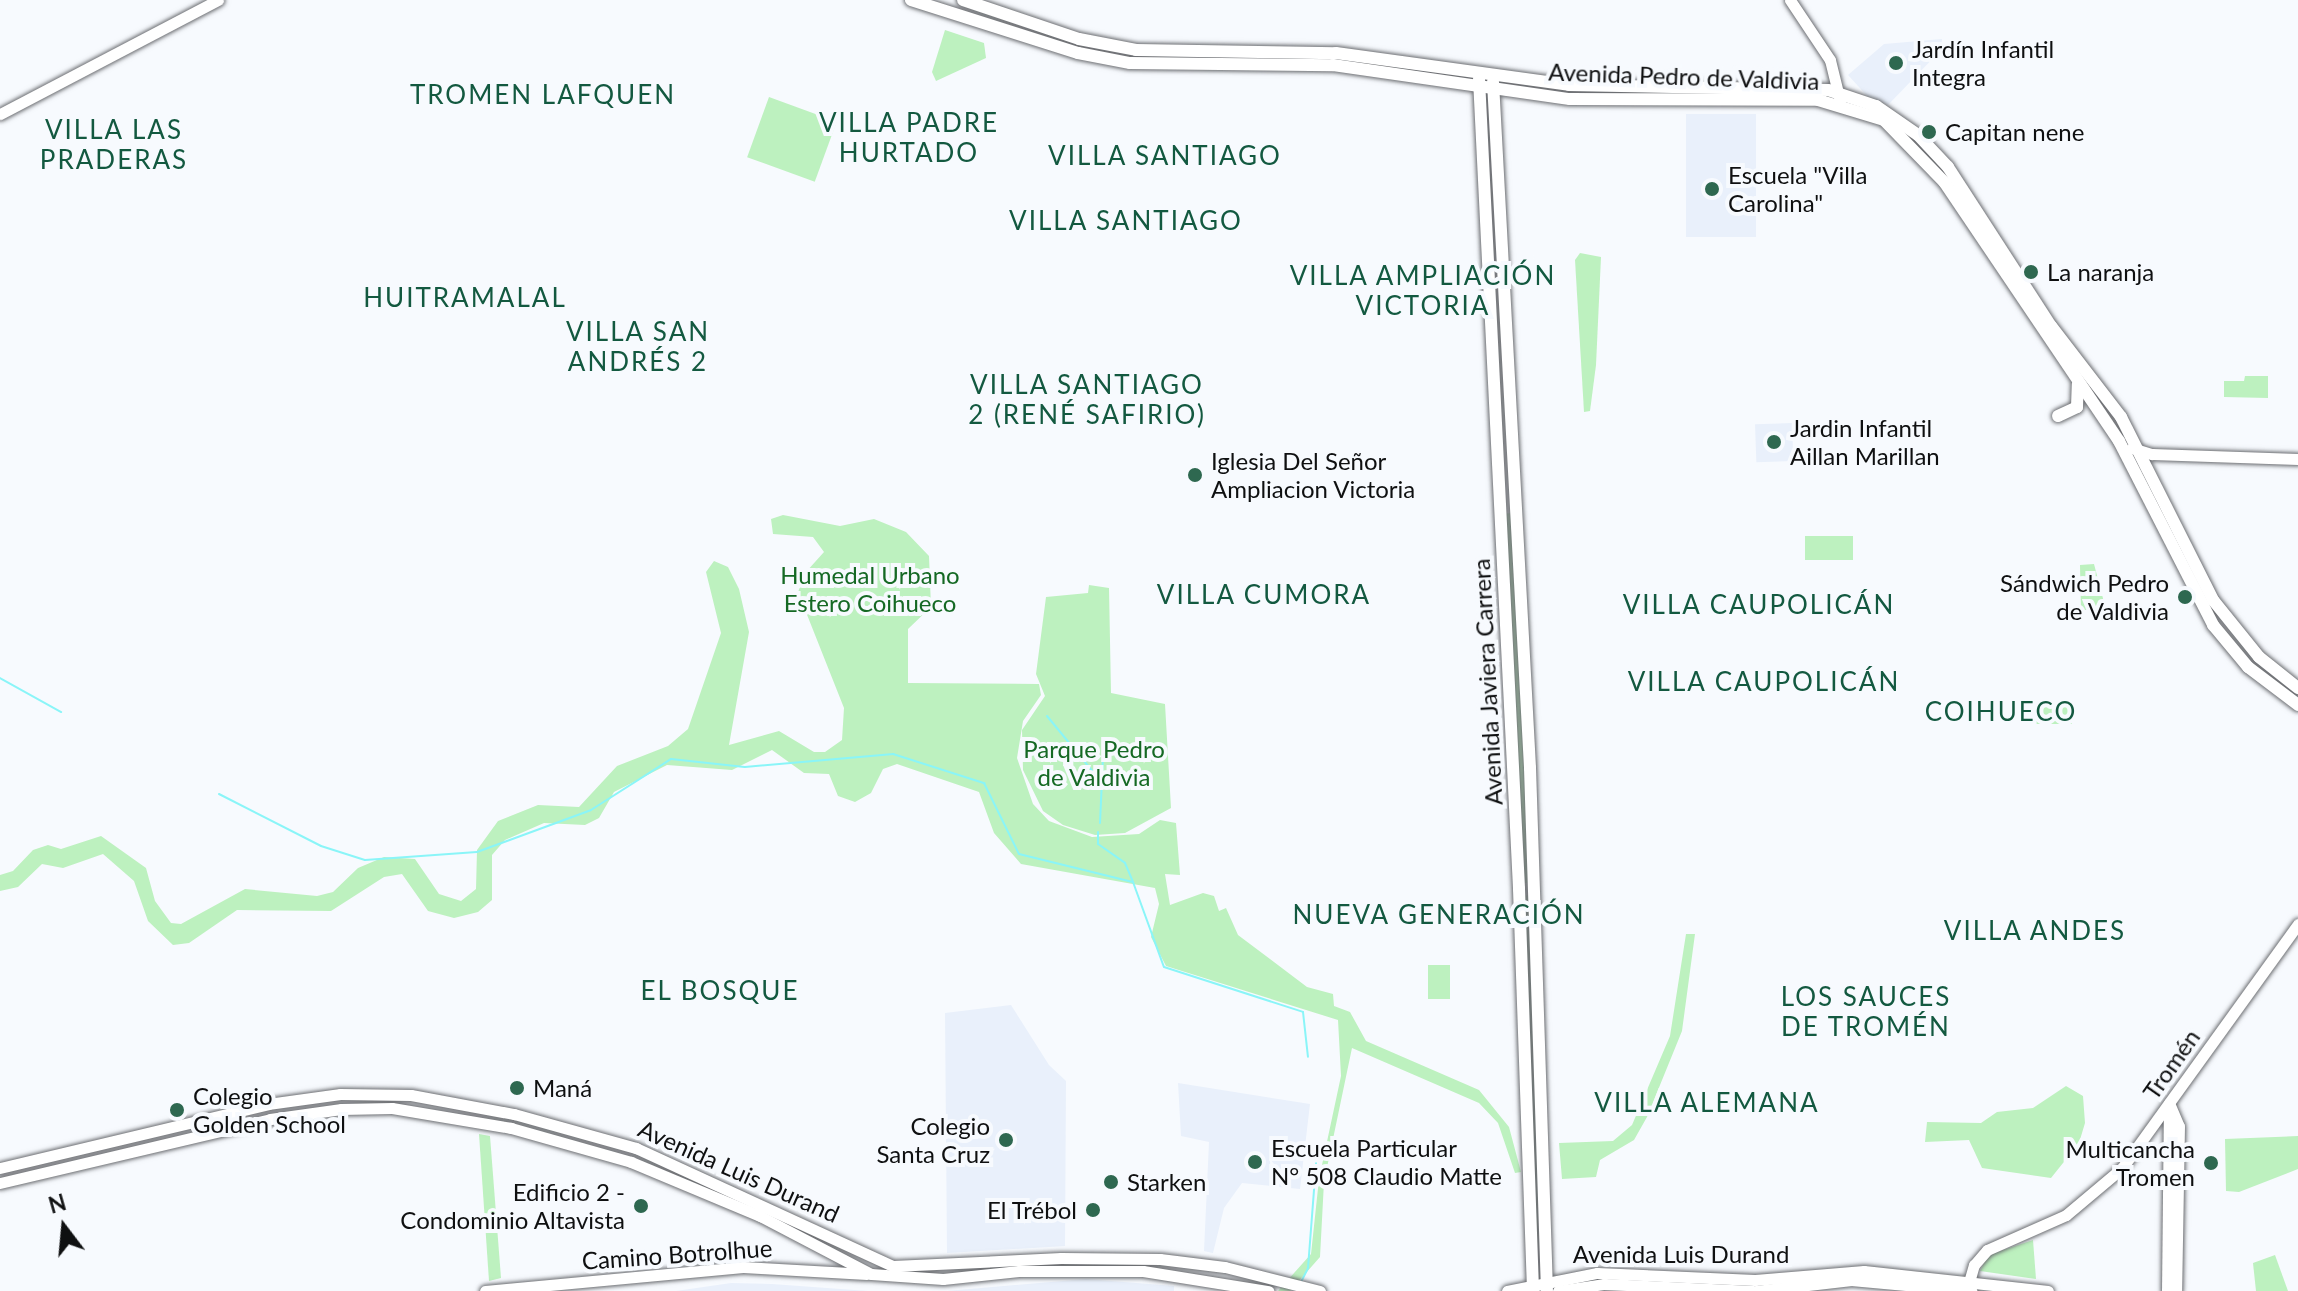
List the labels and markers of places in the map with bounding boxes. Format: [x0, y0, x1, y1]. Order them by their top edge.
place label: Jardín Infantil Integra [1912, 35, 2054, 91]
marker: Jardín Infantil Integra [1887, 54, 1905, 72]
place label: Capitan nene [1945, 118, 2084, 146]
marker: Capitan nene [1920, 123, 1938, 141]
place label: Escuela "Villa Carolina" [1728, 161, 1867, 217]
marker: Escuela "Villa Carolina" [1703, 180, 1721, 198]
place label: La naranja [2047, 258, 2154, 286]
marker: La naranja [2022, 263, 2040, 281]
place label: Jardin Infantil Aillan Marillan [1790, 414, 1940, 470]
marker: Jardin Infantil Aillan Marillan [1765, 433, 1783, 451]
place label: Iglesia Del Señor Ampliacion Victoria [1211, 447, 1416, 503]
marker: Iglesia Del Señor Ampliacion Victoria [1186, 466, 1204, 484]
place label: Sándwich Pedro de Valdivia [2000, 569, 2169, 625]
marker: Sándwich Pedro de Valdivia [2176, 588, 2194, 606]
place label: Maná [533, 1074, 592, 1102]
marker: Maná [508, 1079, 526, 1097]
place label: Colegio Golden School [193, 1082, 346, 1138]
marker: Colegio Golden School [168, 1101, 186, 1119]
place label: Colegio Santa Cruz [876, 1112, 990, 1168]
marker: Colegio Santa Cruz [997, 1131, 1015, 1149]
place label: Escuela Particular N° 508 Claudio Matte [1271, 1134, 1502, 1190]
place label: Multicancha Tromen [2066, 1135, 2195, 1191]
marker: Escuela Particular N° 508 Claudio Matte [1246, 1153, 1264, 1171]
marker: Multicancha Tromen [2202, 1154, 2220, 1172]
place label: Starken [1127, 1168, 1206, 1196]
marker: Starken [1102, 1173, 1120, 1191]
place label: Edificio 2 - Condominio Altavista [400, 1178, 625, 1234]
place label: El Trébol [986, 1196, 1077, 1224]
marker: Edificio 2 - Condominio Altavista [632, 1197, 650, 1215]
marker: El Trébol [1084, 1201, 1102, 1219]

